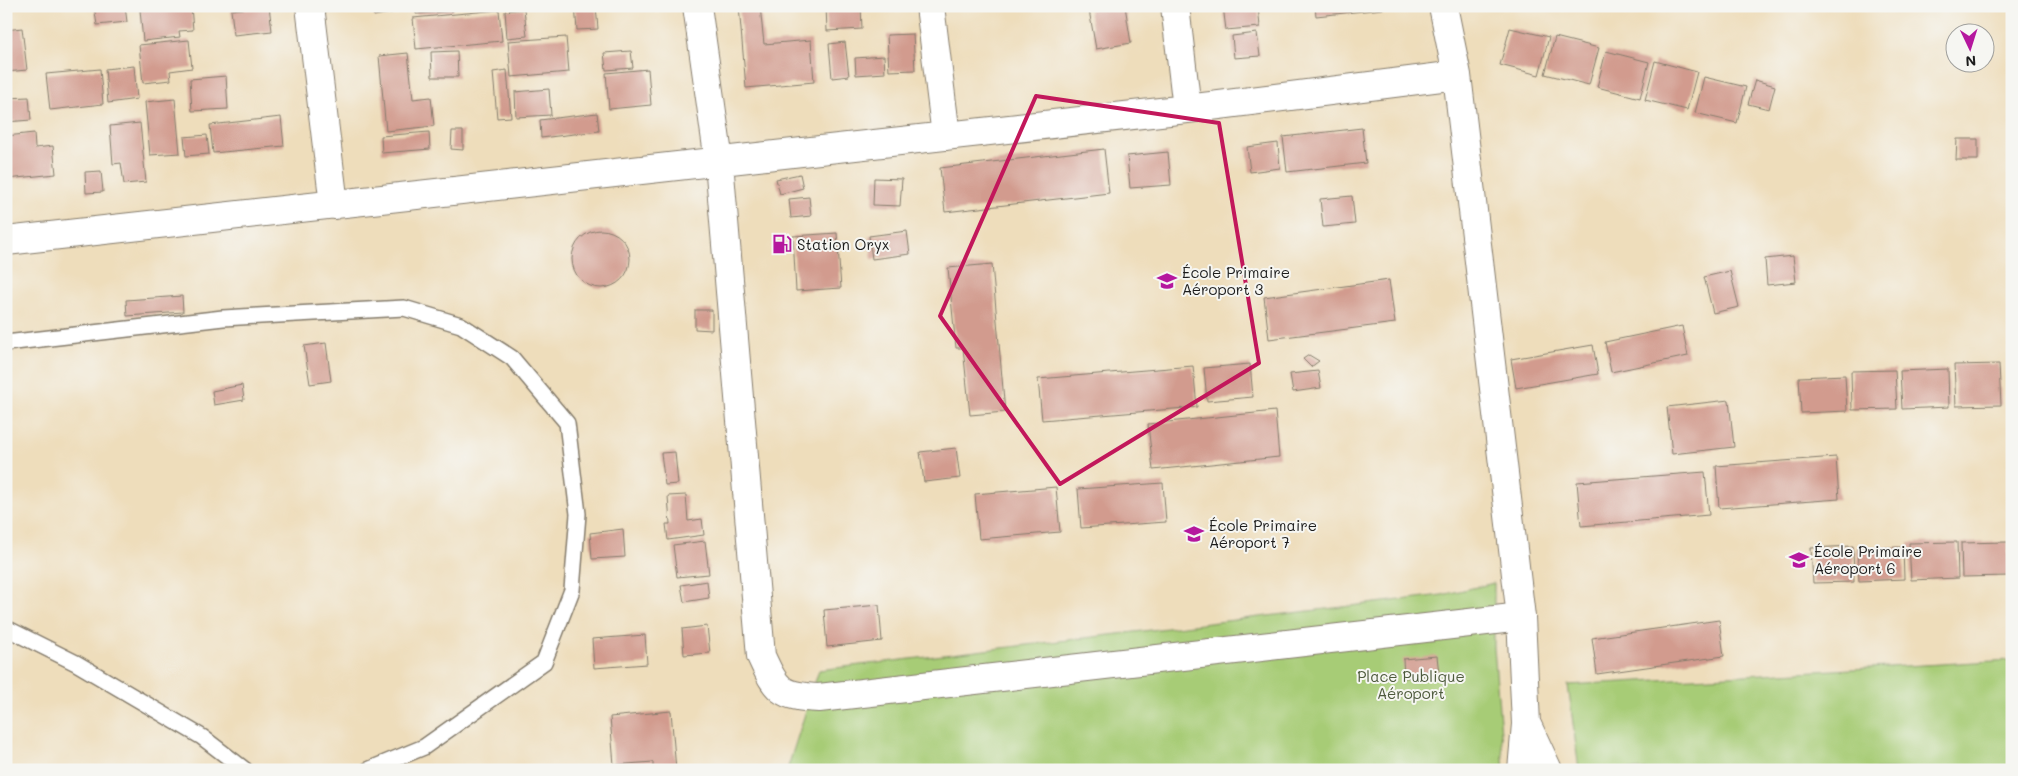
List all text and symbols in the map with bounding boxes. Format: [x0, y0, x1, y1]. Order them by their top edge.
north arrow [1946, 22, 1996, 72]
text: N [1965, 52, 1977, 71]
fuel station icon: Station Oryx [771, 233, 793, 255]
place label: Station Oryx [797, 234, 890, 254]
place label: École Primaire Aéroport 3 [1182, 262, 1290, 299]
school or university icon: École Primaire Aéroport 3 [1156, 270, 1178, 292]
place label: École Primaire Aéroport 7 [1209, 515, 1317, 552]
school or university icon: École Primaire Aéroport 7 [1183, 523, 1205, 545]
place label: École Primaire Aéroport 6 [1814, 541, 1922, 578]
school or university icon: École Primaire Aéroport 6 [1788, 549, 1810, 571]
park label: Place Publique Aéroport [1357, 666, 1465, 703]

